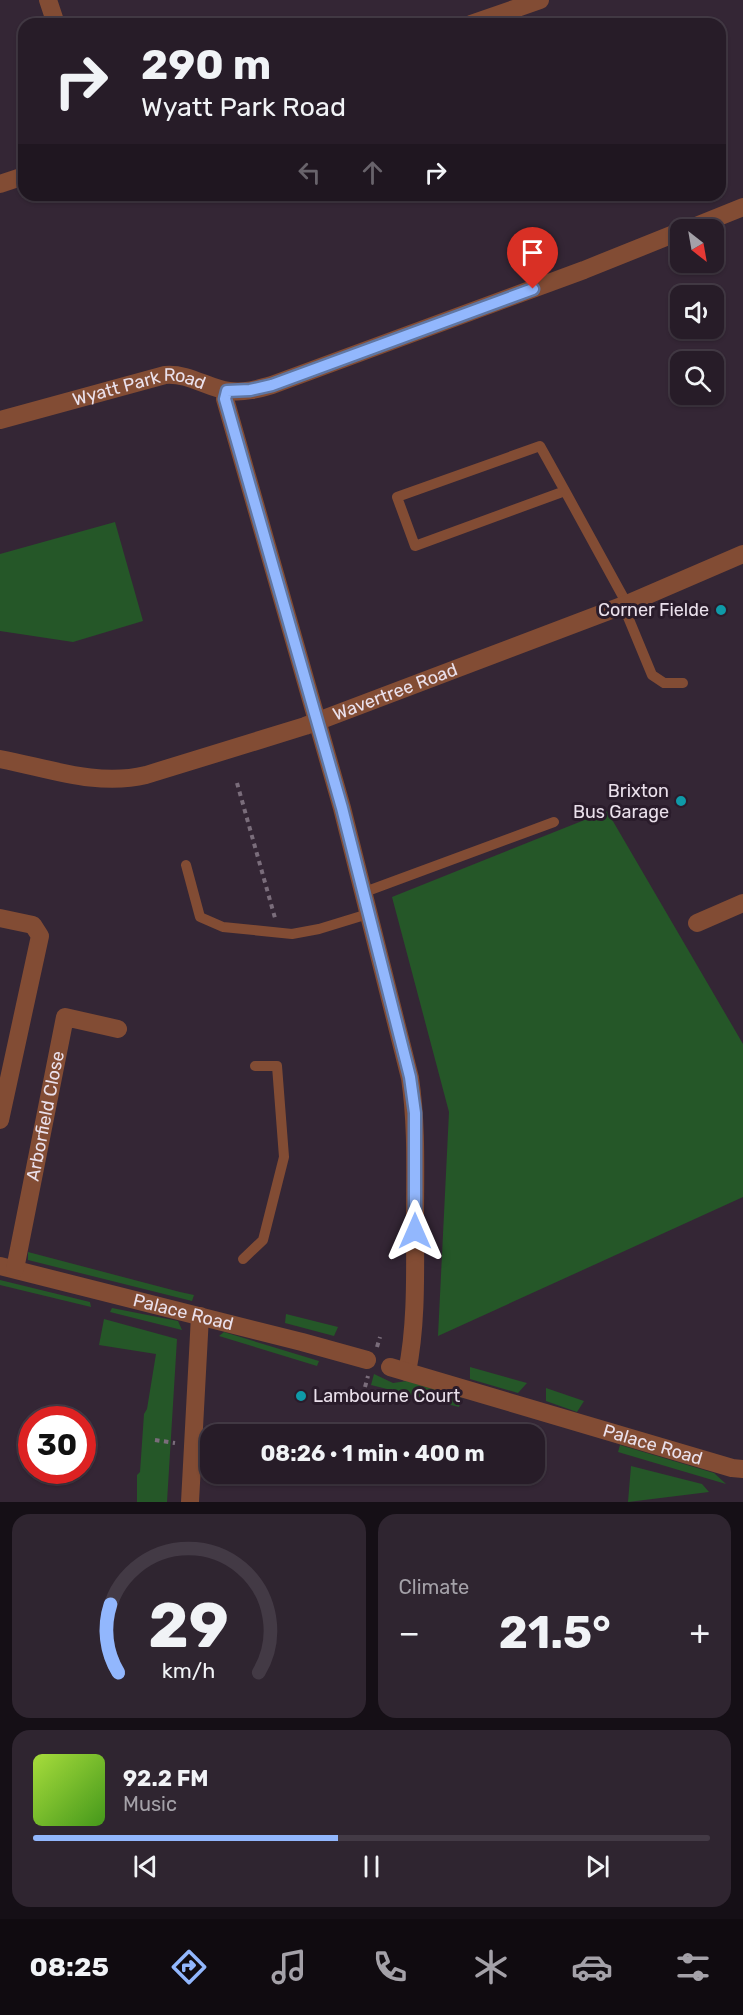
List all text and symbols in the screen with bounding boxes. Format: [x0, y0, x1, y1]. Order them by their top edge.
text: 290 m [141, 40, 271, 90]
icon: right [42, 42, 120, 120]
text: Wyatt Park Road [141, 91, 346, 123]
icon: left [293, 156, 326, 189]
icon: ahead [356, 156, 389, 189]
icon: right [419, 156, 452, 189]
north arrow [670, 219, 724, 273]
map controls [670, 219, 724, 405]
pin [507, 227, 558, 289]
icon: arrive [516, 236, 549, 269]
button: sound [670, 285, 724, 339]
button: search [670, 351, 724, 405]
street label: Wyatt Park Road [70, 364, 209, 411]
place label: Corner Fielde [598, 599, 709, 621]
marker: Corner Fielde [714, 603, 728, 617]
street label: Wavertree Road [330, 658, 460, 725]
place label: Brixton Bus Garage [573, 780, 669, 823]
marker: Brixton Bus Garage [674, 794, 688, 808]
street label: Arborfield Close [22, 1049, 69, 1183]
position arrow [383, 1199, 447, 1263]
street label: Palace Road [131, 1289, 236, 1335]
place label: Lambourne Court [313, 1385, 460, 1407]
marker: Lambourne Court [294, 1389, 308, 1403]
speed limit sign: 30 [18, 1406, 96, 1484]
street label: Palace Road [600, 1419, 705, 1470]
text: 08:26 · 1 min · 400 m [260, 1440, 485, 1467]
text: Climate [399, 1575, 469, 1599]
text: 29 [148, 1589, 229, 1663]
text: 21.5° [499, 1606, 611, 1659]
text: − [399, 1613, 420, 1652]
text: + [689, 1613, 710, 1652]
text: km/h [162, 1658, 216, 1683]
text: 92.2 FM [123, 1765, 208, 1792]
text: Music [123, 1792, 177, 1816]
icon: previous [129, 1850, 162, 1883]
icon: pause [355, 1850, 388, 1883]
icon: next [581, 1850, 614, 1883]
icon: directions [168, 1946, 210, 1988]
icon: music [268, 1946, 310, 1988]
icon: phone [369, 1946, 411, 1988]
icon: climate [470, 1946, 512, 1988]
icon: car [571, 1946, 613, 1988]
icon: filters [672, 1946, 714, 1988]
text: 08:25 [29, 1951, 109, 1983]

